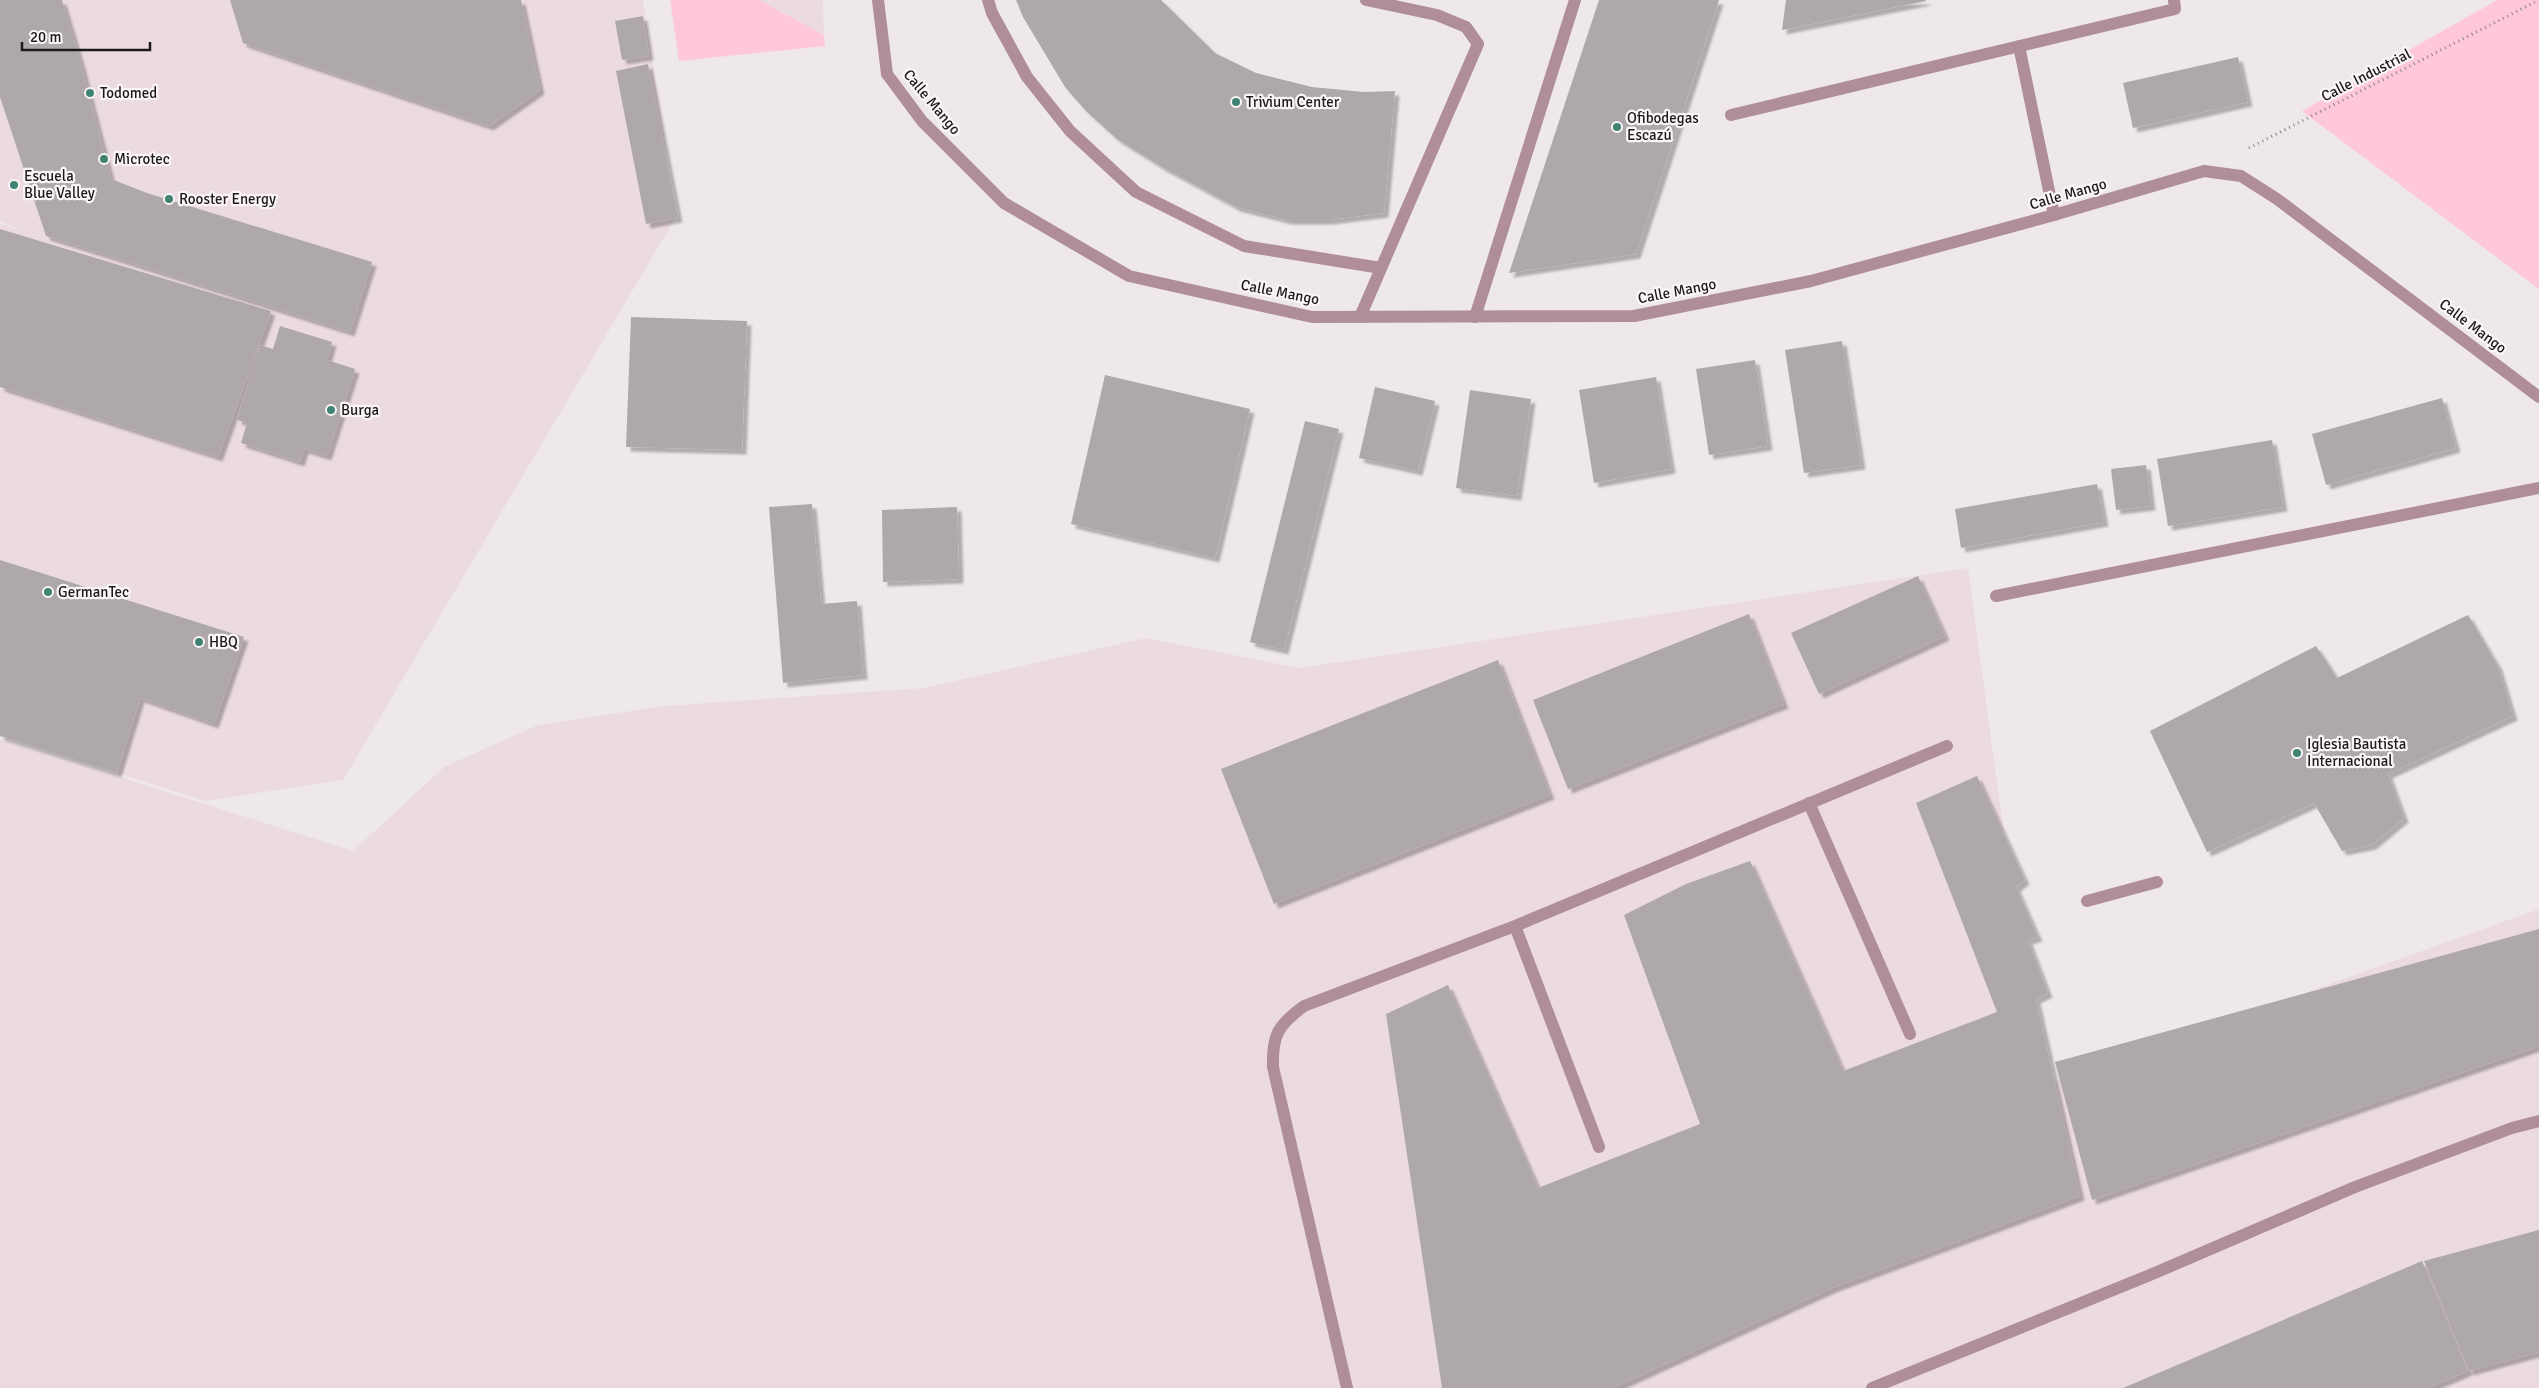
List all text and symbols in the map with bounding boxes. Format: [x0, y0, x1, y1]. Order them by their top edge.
scale bar [22, 20, 150, 52]
text: 20 m [30, 28, 61, 46]
street label: Calle Industrial [2318, 45, 2414, 105]
street label: Calle Mango [900, 66, 965, 138]
place label: Todomed [100, 84, 157, 102]
marker: Todomed [84, 87, 96, 99]
place label: Trivium Center [1246, 93, 1340, 111]
marker: Trivium Center [1230, 96, 1242, 108]
place label: Ofibodegas Escazú [1627, 109, 1699, 144]
marker: Ofibodegas Escazú [1611, 121, 1623, 133]
place label: Microtec [114, 150, 170, 168]
marker: Microtec [98, 153, 110, 165]
place label: Escuela Blue Valley [24, 167, 95, 202]
street label: Calle Mango [2027, 174, 2109, 214]
marker: Escuela Blue Valley [8, 179, 20, 191]
place label: Rooster Energy [179, 190, 276, 208]
marker: Rooster Energy [163, 193, 175, 205]
street label: Calle Mango [1636, 275, 1718, 307]
street label: Calle Mango [1239, 276, 1321, 308]
street label: Calle Mango [2436, 295, 2510, 357]
place label: Burga [341, 401, 379, 419]
marker: Burga [325, 404, 337, 416]
place label: GermanTec [58, 583, 129, 601]
marker: GermanTec [42, 586, 54, 598]
place label: HBQ [209, 633, 238, 651]
marker: HBQ [193, 636, 205, 648]
place label: Iglesia Bautista Internacional [2307, 735, 2406, 770]
marker: Iglesia Bautista Internacional [2291, 747, 2303, 759]

